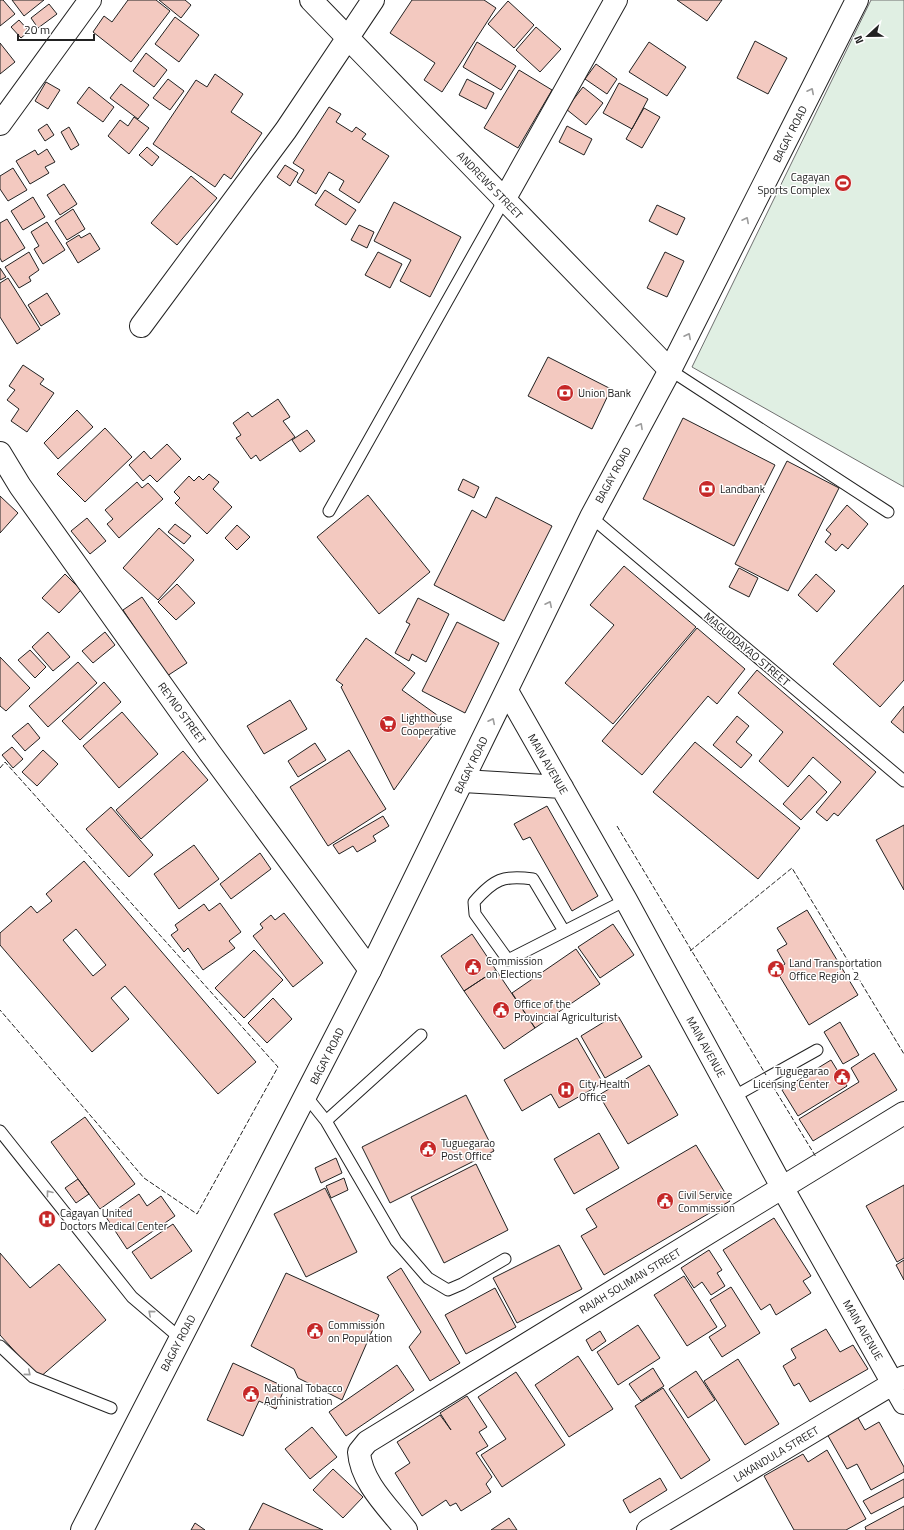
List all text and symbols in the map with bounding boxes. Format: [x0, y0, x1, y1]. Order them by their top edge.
scale bar [18, 16, 94, 42]
north arrow [848, 16, 888, 56]
text: 20 m [24, 20, 50, 39]
text: N [850, 33, 868, 46]
one-way arrow [806, 88, 814, 95]
street label: BAGAY ROAD [769, 103, 811, 165]
street label: ANDREWS STREET [453, 148, 527, 223]
place label: Cagayan Sports Complex [758, 169, 830, 198]
sports icon: Cagayan Sports Complex [833, 173, 853, 193]
one-way arrow [742, 216, 749, 224]
one-way arrow [683, 332, 691, 340]
bank icon: Union Bank [555, 383, 575, 403]
place label: Union Bank [578, 385, 632, 401]
one-way arrow [635, 423, 642, 430]
street label: BAGAY ROAD [591, 444, 635, 506]
bank icon: Landbank [697, 479, 717, 499]
place label: Landbank [720, 481, 766, 497]
one-way arrow [544, 601, 552, 608]
street label: MAGUDDAYAO STREET [701, 608, 794, 690]
street label: REYNO STREET [154, 679, 210, 747]
place label: Lighthouse Cooperative [401, 710, 457, 739]
supermarket icon: Lighthouse Cooperative [378, 714, 398, 734]
one-way arrow [487, 718, 495, 726]
street label: MAIN AVENUE [524, 731, 572, 797]
street label: BAGAY ROAD [450, 734, 492, 796]
place label: Commission on Elections [486, 953, 543, 982]
place label: Land Transportation Office Region 2 [789, 955, 882, 984]
public building icon: Commission on Elections [463, 957, 483, 977]
public building icon: Land Transportation Office Region 2 [766, 959, 786, 979]
place label: Office of the Provincial Agriculturist [514, 996, 618, 1025]
public building icon: Office of the Provincial Agriculturist [491, 1000, 511, 1020]
street label: MAIN AVENUE [683, 1014, 729, 1080]
street label: BAGAY ROAD [306, 1025, 348, 1087]
place label: Tuguegarao Licensing Center [753, 1063, 829, 1092]
public building icon: Tuguegarao Licensing Center [832, 1067, 852, 1087]
place label: City Health Office [579, 1076, 630, 1105]
hospital icon: City Health Office [556, 1080, 576, 1100]
place label: Tuguegarao Post Office [441, 1135, 495, 1164]
public building icon: Tuguegarao Post Office [418, 1139, 438, 1159]
place label: Civil Service Commission [678, 1187, 735, 1216]
one-way arrow [46, 1190, 53, 1197]
public building icon: Civil Service Commission [655, 1191, 675, 1211]
place label: Cagayan United Doctors Medical Center [60, 1205, 168, 1234]
hospital icon: Cagayan United Doctors Medical Center [37, 1209, 57, 1229]
street label: RAJAH SOLIMAN STREET [576, 1244, 684, 1318]
street label: MAIN AVENUE [839, 1297, 887, 1363]
one-way arrow [148, 1310, 155, 1317]
street label: BAGAY ROAD [156, 1312, 200, 1374]
place label: Commission on Population [328, 1317, 392, 1346]
public building icon: Commission on Population [305, 1321, 325, 1341]
one-way arrow [24, 1369, 31, 1376]
place label: National Tobacco Administration [264, 1380, 343, 1409]
public building icon: National Tobacco Administration [241, 1384, 261, 1404]
street label: LAKANDULA STREET [730, 1422, 822, 1486]

